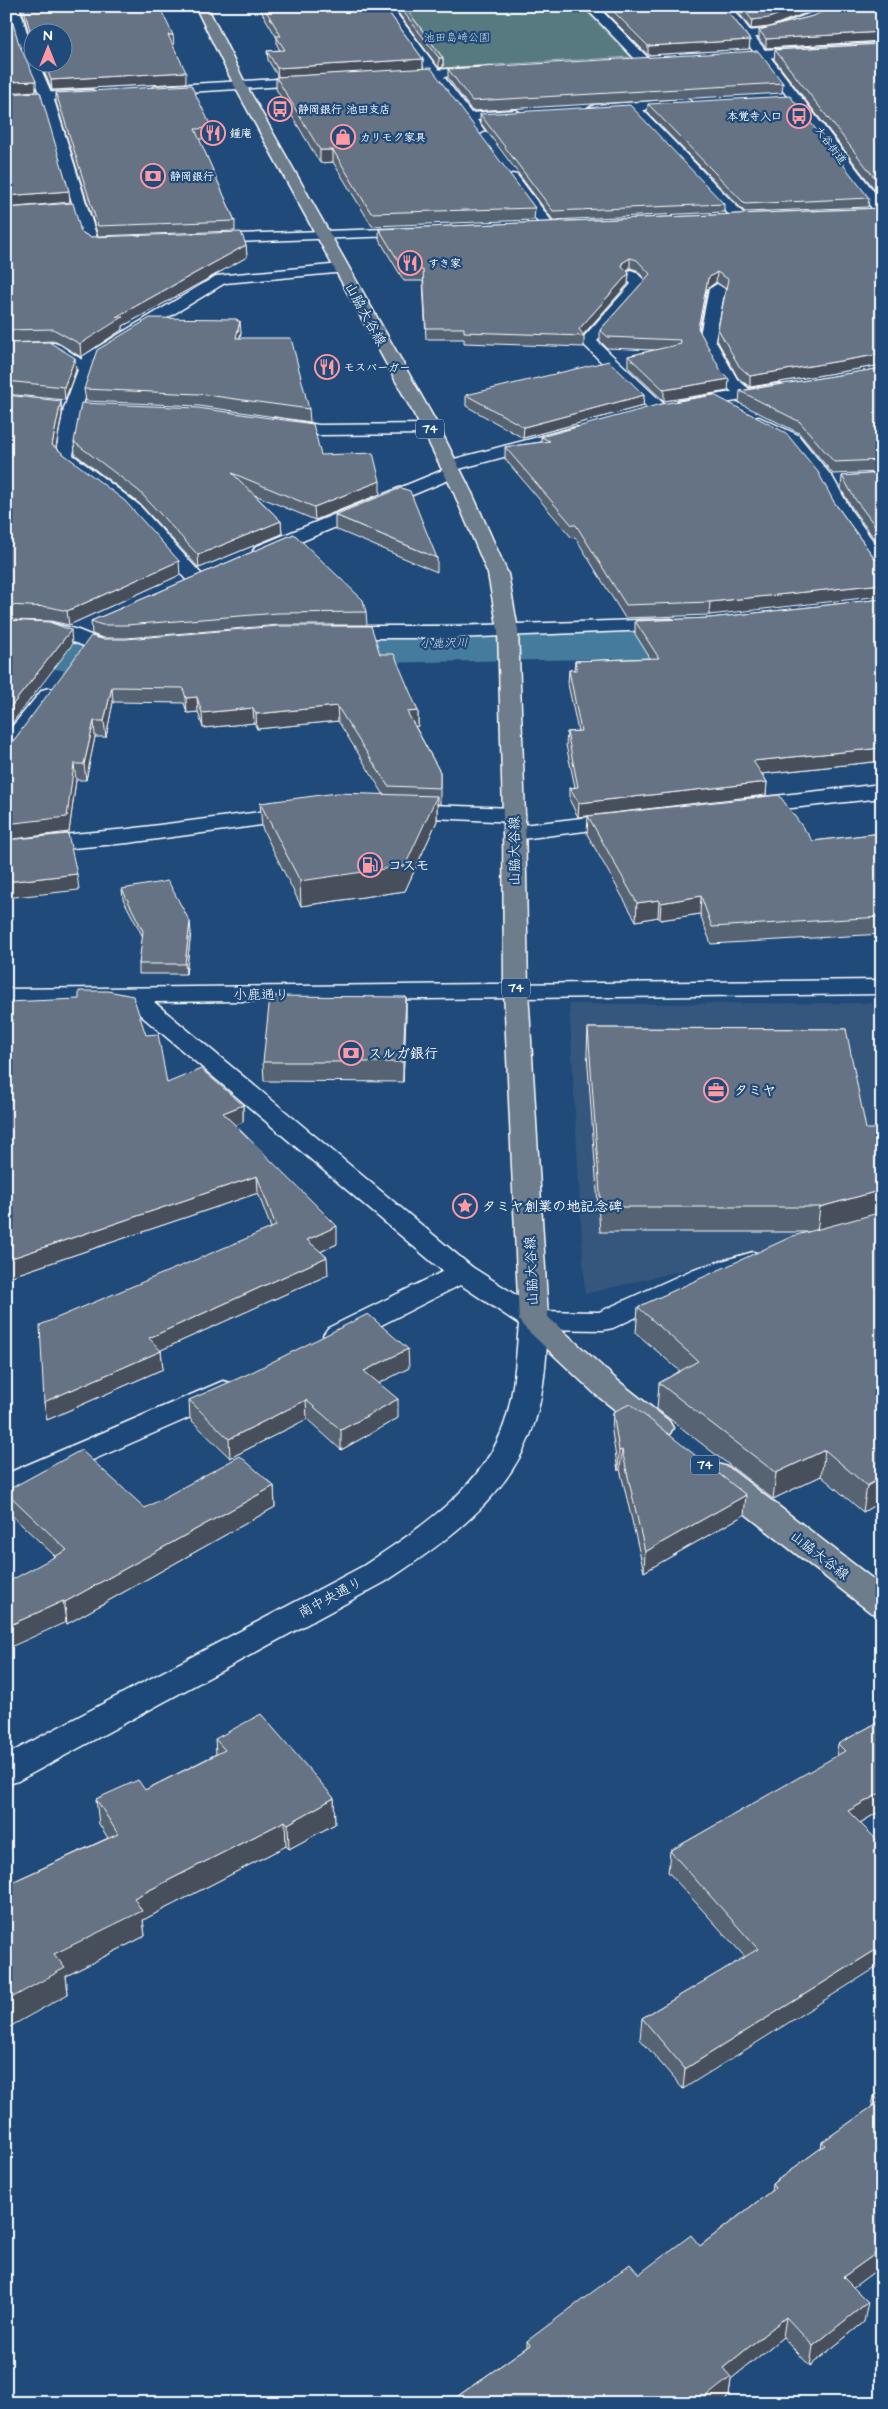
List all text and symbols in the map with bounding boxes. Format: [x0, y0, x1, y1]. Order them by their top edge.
north arrow [22, 22, 72, 72]
text: N [44, 26, 53, 46]
park label: 池田島崎公園 [424, 30, 490, 45]
bus stop icon: 静岡銀行 池田支店 [267, 96, 293, 122]
place label: 静岡銀行 池田支店 [298, 102, 390, 117]
bus stop icon: 本覚寺入口 [786, 103, 812, 129]
place label: 本覚寺入口 [727, 109, 782, 124]
restaurant icon: 鍾庵 [200, 120, 226, 146]
street label: 大谷街道 [811, 123, 850, 167]
shop icon: カリモク家具 [330, 124, 356, 150]
place label: 鍾庵 [230, 126, 252, 141]
place label: カリモク家具 [360, 130, 426, 145]
bank icon: 静岡銀行 [140, 163, 166, 189]
place label: 静岡銀行 [170, 169, 214, 184]
restaurant icon: すき家 [397, 250, 423, 276]
place label: すき家 [428, 256, 461, 271]
street label: 山脇大谷線 [339, 279, 391, 350]
restaurant icon: モスバーガー [314, 354, 340, 380]
place label: モスバーガー [344, 360, 410, 375]
road number: 74 [416, 419, 444, 438]
water label: 小鹿沢川 [420, 635, 468, 652]
street label: 山脇大谷線 [504, 816, 526, 886]
fuel station icon: コスモ [357, 852, 383, 878]
place label: コスモ [388, 856, 429, 876]
road number: 74 [502, 978, 530, 998]
street label: 小鹿通り [233, 985, 289, 1005]
bank icon: スルガ銀行 [338, 1040, 364, 1066]
place label: スルガ銀行 [368, 1044, 438, 1064]
office icon: タミヤ [703, 1077, 729, 1103]
place label: タミヤ [734, 1081, 776, 1101]
place icon: タミヤ創業の地記念碑 [452, 1193, 478, 1219]
place label: タミヤ創業の地記念碑 [482, 1197, 622, 1217]
street label: 山脇大谷線 [520, 1235, 544, 1306]
road number: 74 [691, 1456, 719, 1474]
street label: 山脇大谷線 [786, 1526, 853, 1585]
street label: 南中央通り [295, 1573, 366, 1623]

